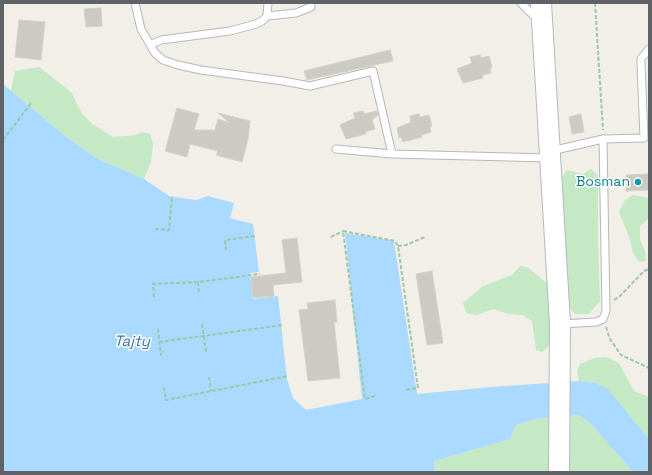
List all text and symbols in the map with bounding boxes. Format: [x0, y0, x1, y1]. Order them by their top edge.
place label: Bosman [576, 174, 630, 190]
marker: Bosman [633, 177, 643, 187]
water label: Tajty [114, 333, 150, 351]

